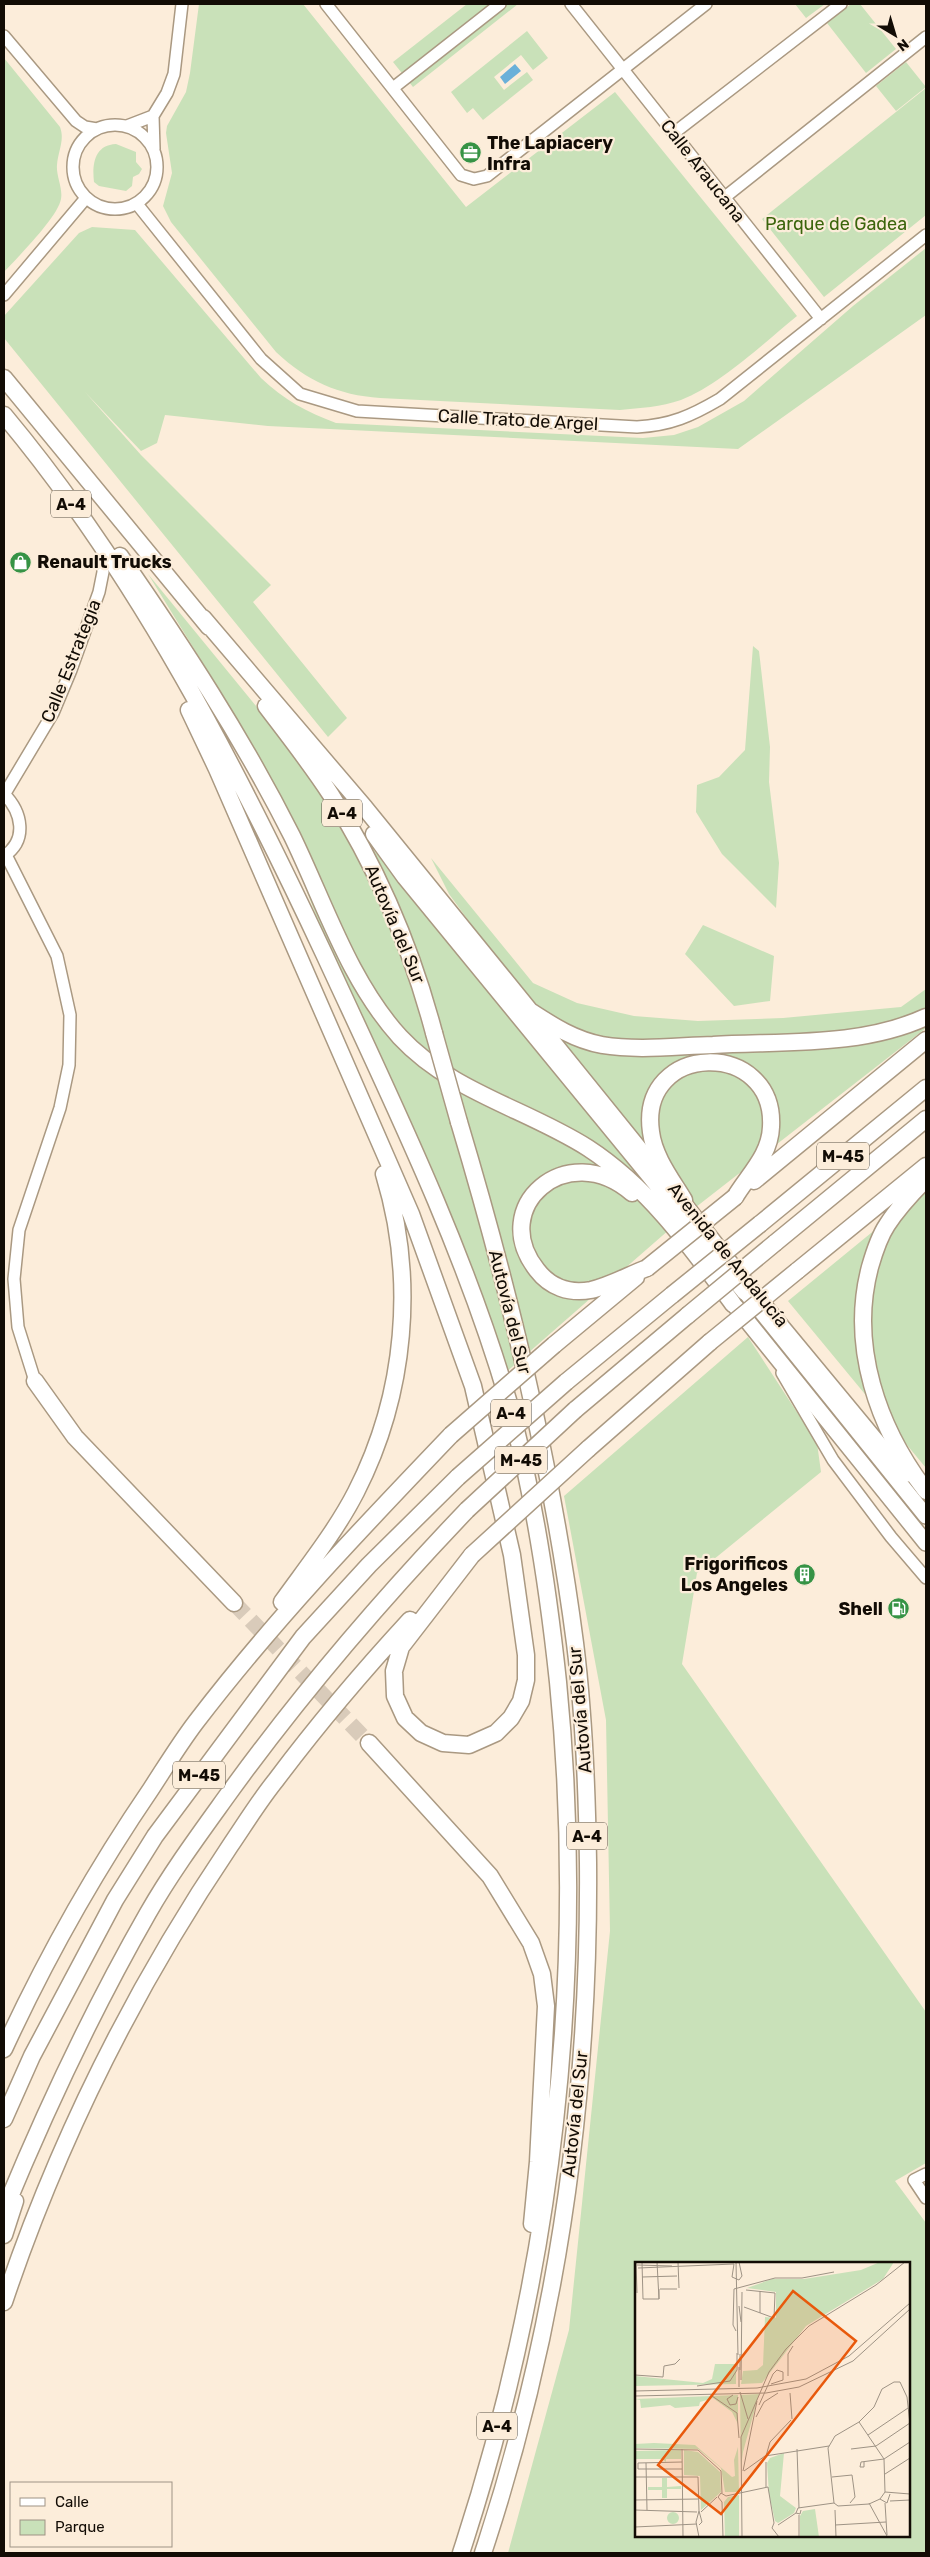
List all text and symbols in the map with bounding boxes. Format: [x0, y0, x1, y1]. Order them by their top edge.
north arrow [870, 10, 920, 60]
text: N [893, 35, 912, 55]
street label: Calle Araucana [656, 115, 750, 227]
place label: The Lapiacery Infra [487, 132, 613, 175]
office icon: The Lapiacery Infra [459, 141, 483, 165]
park label: Parque de Gadea [765, 213, 907, 235]
street label: Calle Trato de Argel [437, 405, 599, 435]
road number: A-4 [51, 490, 91, 518]
shop icon: Renault Trucks [9, 550, 33, 574]
place label: Renault Trucks [37, 551, 172, 573]
street label: Calle Estrategia [36, 596, 106, 726]
road number: A-4 [322, 800, 362, 826]
street label: Autovía del Sur [360, 861, 430, 987]
road number: M-45 [817, 1142, 869, 1170]
street label: Avenida de Andalucía [663, 1178, 793, 1332]
street label: Autovía del Sur [484, 1248, 536, 1376]
road number: A-4 [491, 1400, 531, 1426]
road number: M-45 [495, 1446, 547, 1474]
place label: Frigorificos Los Angeles [681, 1553, 788, 1596]
building icon: Frigorificos Los Angeles [792, 1562, 816, 1586]
fuel station icon: Shell [887, 1597, 911, 1621]
place label: Shell [838, 1598, 883, 1620]
street label: Autovía del Sur [563, 1646, 596, 1774]
road number: M-45 [173, 1762, 225, 1788]
road number: A-4 [567, 1822, 607, 1850]
street label: Autovía del Sur [557, 2050, 593, 2178]
inset map [635, 2262, 910, 2537]
road number: A-4 [477, 2412, 517, 2440]
legend [10, 2482, 172, 2547]
text: Calle [55, 2493, 89, 2511]
text: Parque [55, 2518, 105, 2536]

